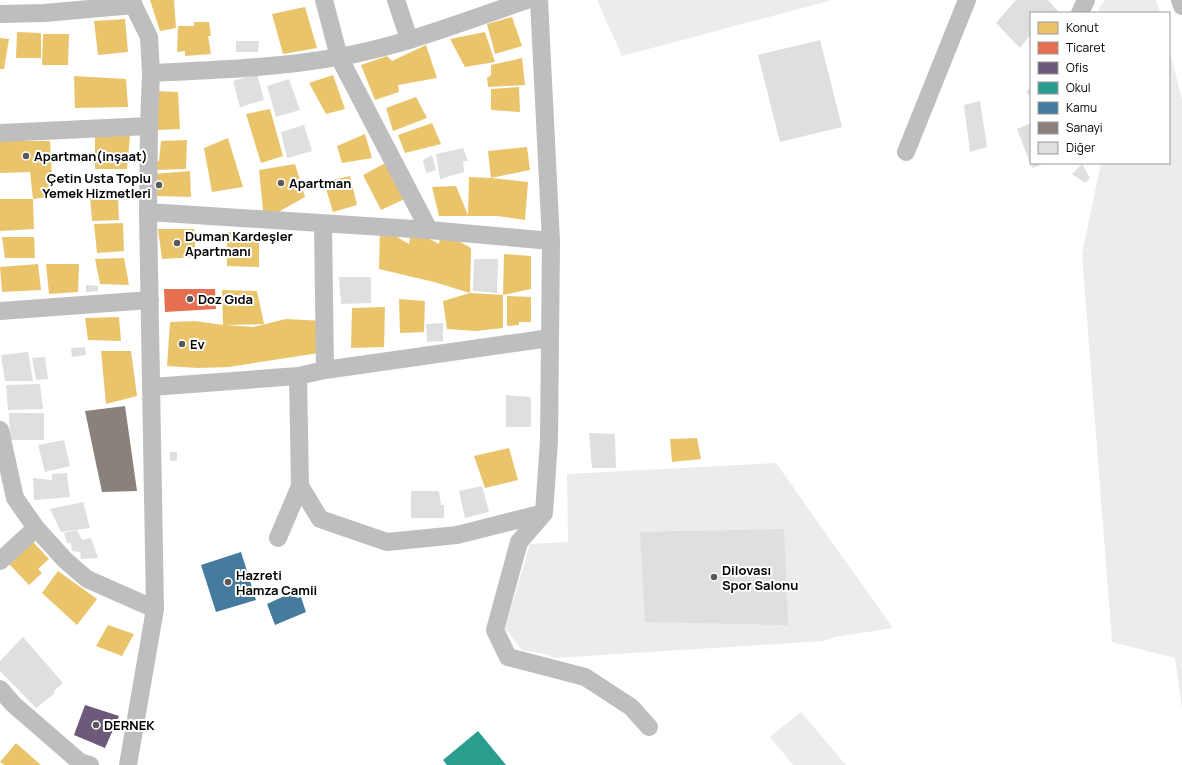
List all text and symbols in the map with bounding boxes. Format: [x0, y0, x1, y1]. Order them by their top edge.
legend [1030, 12, 1170, 164]
text: Konut [1066, 19, 1099, 36]
text: Ticaret [1066, 39, 1105, 56]
text: Ofis [1066, 59, 1088, 76]
text: Okul [1066, 79, 1091, 96]
text: Kamu [1066, 99, 1097, 116]
text: Sanayi [1066, 119, 1103, 136]
text: Diğer [1066, 139, 1096, 156]
place label: Apartman(inşaat) [34, 147, 148, 165]
marker: Apartman(inşaat) [21, 151, 31, 161]
place label: Çetin Usta Toplu Yemek Hizmetleri [42, 169, 151, 202]
place label: Apartman [289, 174, 351, 192]
marker: Apartman [276, 178, 286, 188]
marker: Çetin Usta Toplu Yemek Hizmetleri [154, 180, 164, 190]
place label: Duman Kardeşler Apartmanı [185, 227, 293, 260]
marker: Duman Kardeşler Apartmanı [172, 238, 182, 248]
place label: Doz Gıda [198, 290, 253, 308]
marker: Doz Gıda [185, 294, 195, 304]
place label: Ev [190, 335, 205, 353]
marker: Ev [177, 339, 187, 349]
place label: Dilovası Spor Salonu [722, 561, 798, 594]
place label: Hazreti Hamza Camii [236, 566, 317, 599]
marker: Dilovası Spor Salonu [709, 572, 719, 582]
marker: Hazreti Hamza Camii [223, 577, 233, 587]
place label: DERNEK [104, 716, 155, 734]
marker: DERNEK [91, 720, 101, 730]

